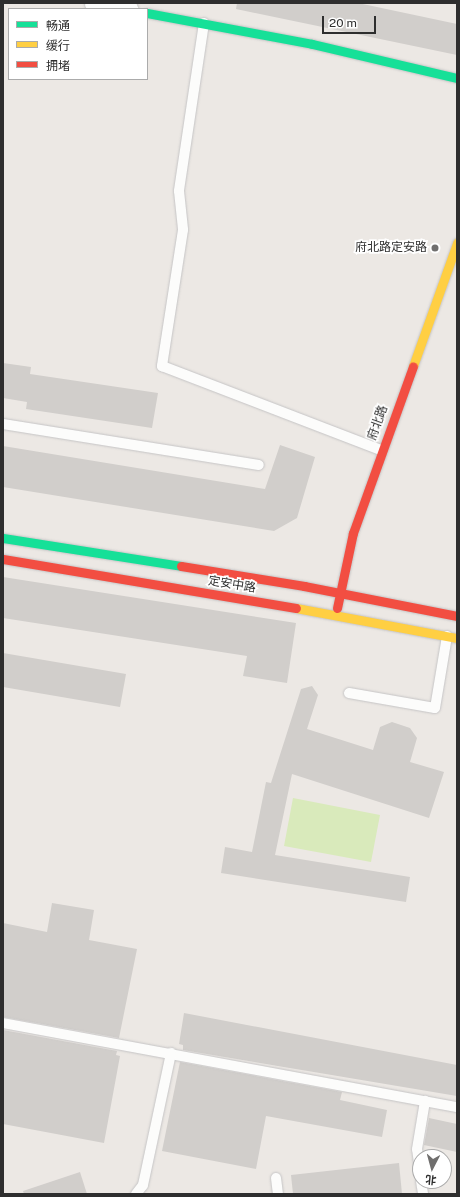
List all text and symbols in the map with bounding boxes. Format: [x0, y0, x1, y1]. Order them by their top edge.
legend [8, 8, 148, 80]
scale bar [324, 8, 378, 34]
text: 20 m [329, 16, 357, 30]
text: 畅通 [46, 19, 70, 33]
text: 缓行 [46, 39, 70, 53]
text: 拥堵 [46, 59, 70, 73]
place label: 府北路定安路 [355, 241, 427, 255]
marker: 府北路定安路 [430, 243, 440, 253]
street label: 府北路 [365, 404, 391, 442]
street label: 定安中路 [207, 574, 257, 596]
north arrow [412, 1149, 452, 1189]
text: 北 [425, 1173, 437, 1186]

